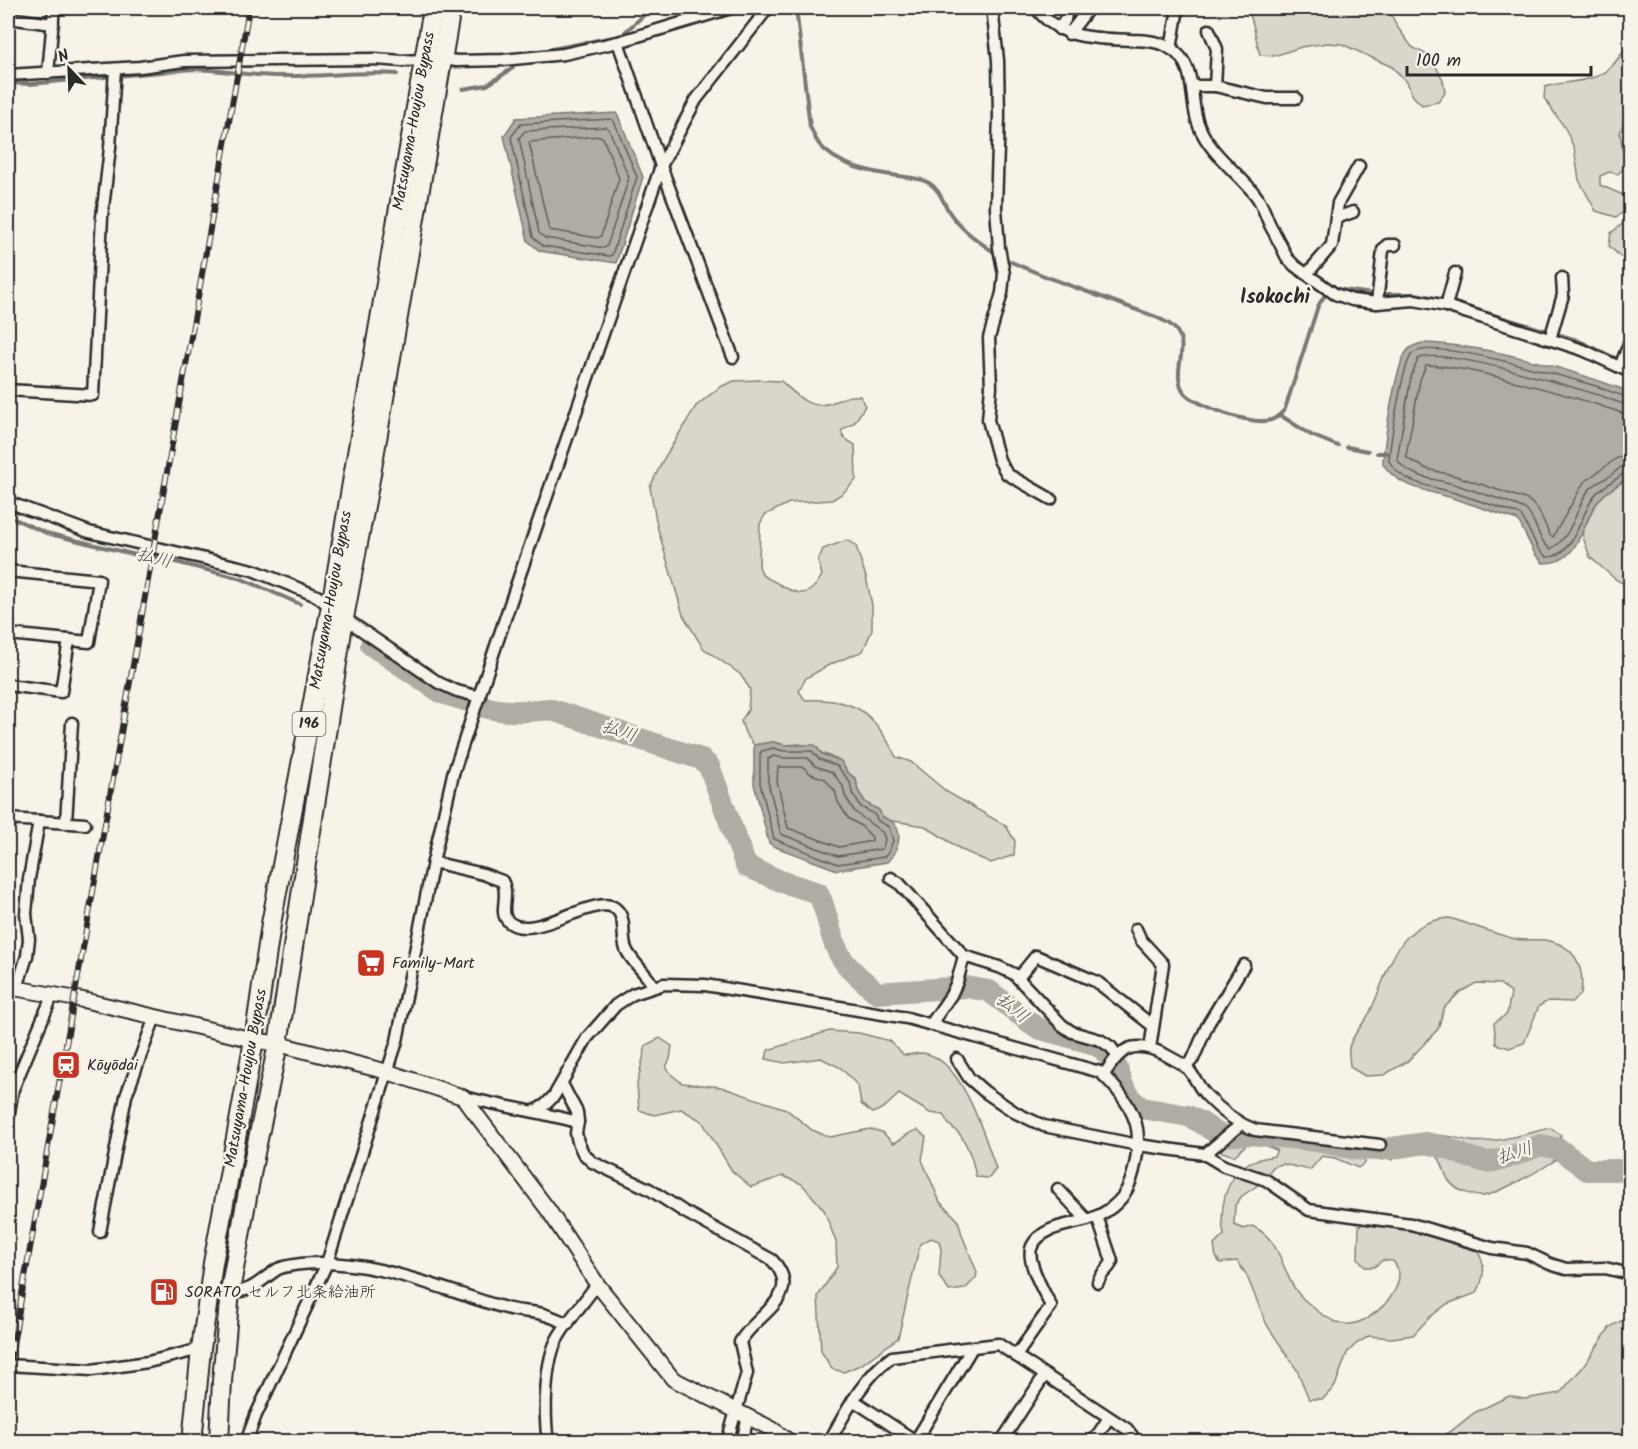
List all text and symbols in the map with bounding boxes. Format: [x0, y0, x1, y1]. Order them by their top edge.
street label: Matsuyama-Houjou Bypass [386, 30, 442, 212]
north arrow [39, 39, 99, 99]
scale bar [1407, 39, 1592, 77]
text: N [54, 43, 73, 70]
text: 100 m [1416, 47, 1461, 76]
district label: Isokochi [1240, 282, 1311, 314]
street label: Matsuyama-Houjou Bypass [303, 509, 359, 691]
water label: 払川 [133, 541, 175, 577]
road number: 196 [292, 712, 326, 736]
water label: 払川 [597, 713, 641, 751]
supermarket icon: Family-Mart [355, 947, 387, 979]
place label: Family-Mart [392, 951, 476, 976]
water label: 払川 [989, 986, 1035, 1032]
street label: Matsuyama-Houjou Bypass [218, 987, 274, 1169]
station icon: Kōyōdai [50, 1049, 82, 1081]
place label: Kōyōdai [87, 1053, 139, 1078]
water label: 払川 [1493, 1135, 1537, 1173]
fuel station icon: SORATO セルフ北条給油所 [148, 1276, 180, 1308]
place label: SORATO セルフ北条給油所 [185, 1280, 376, 1305]

